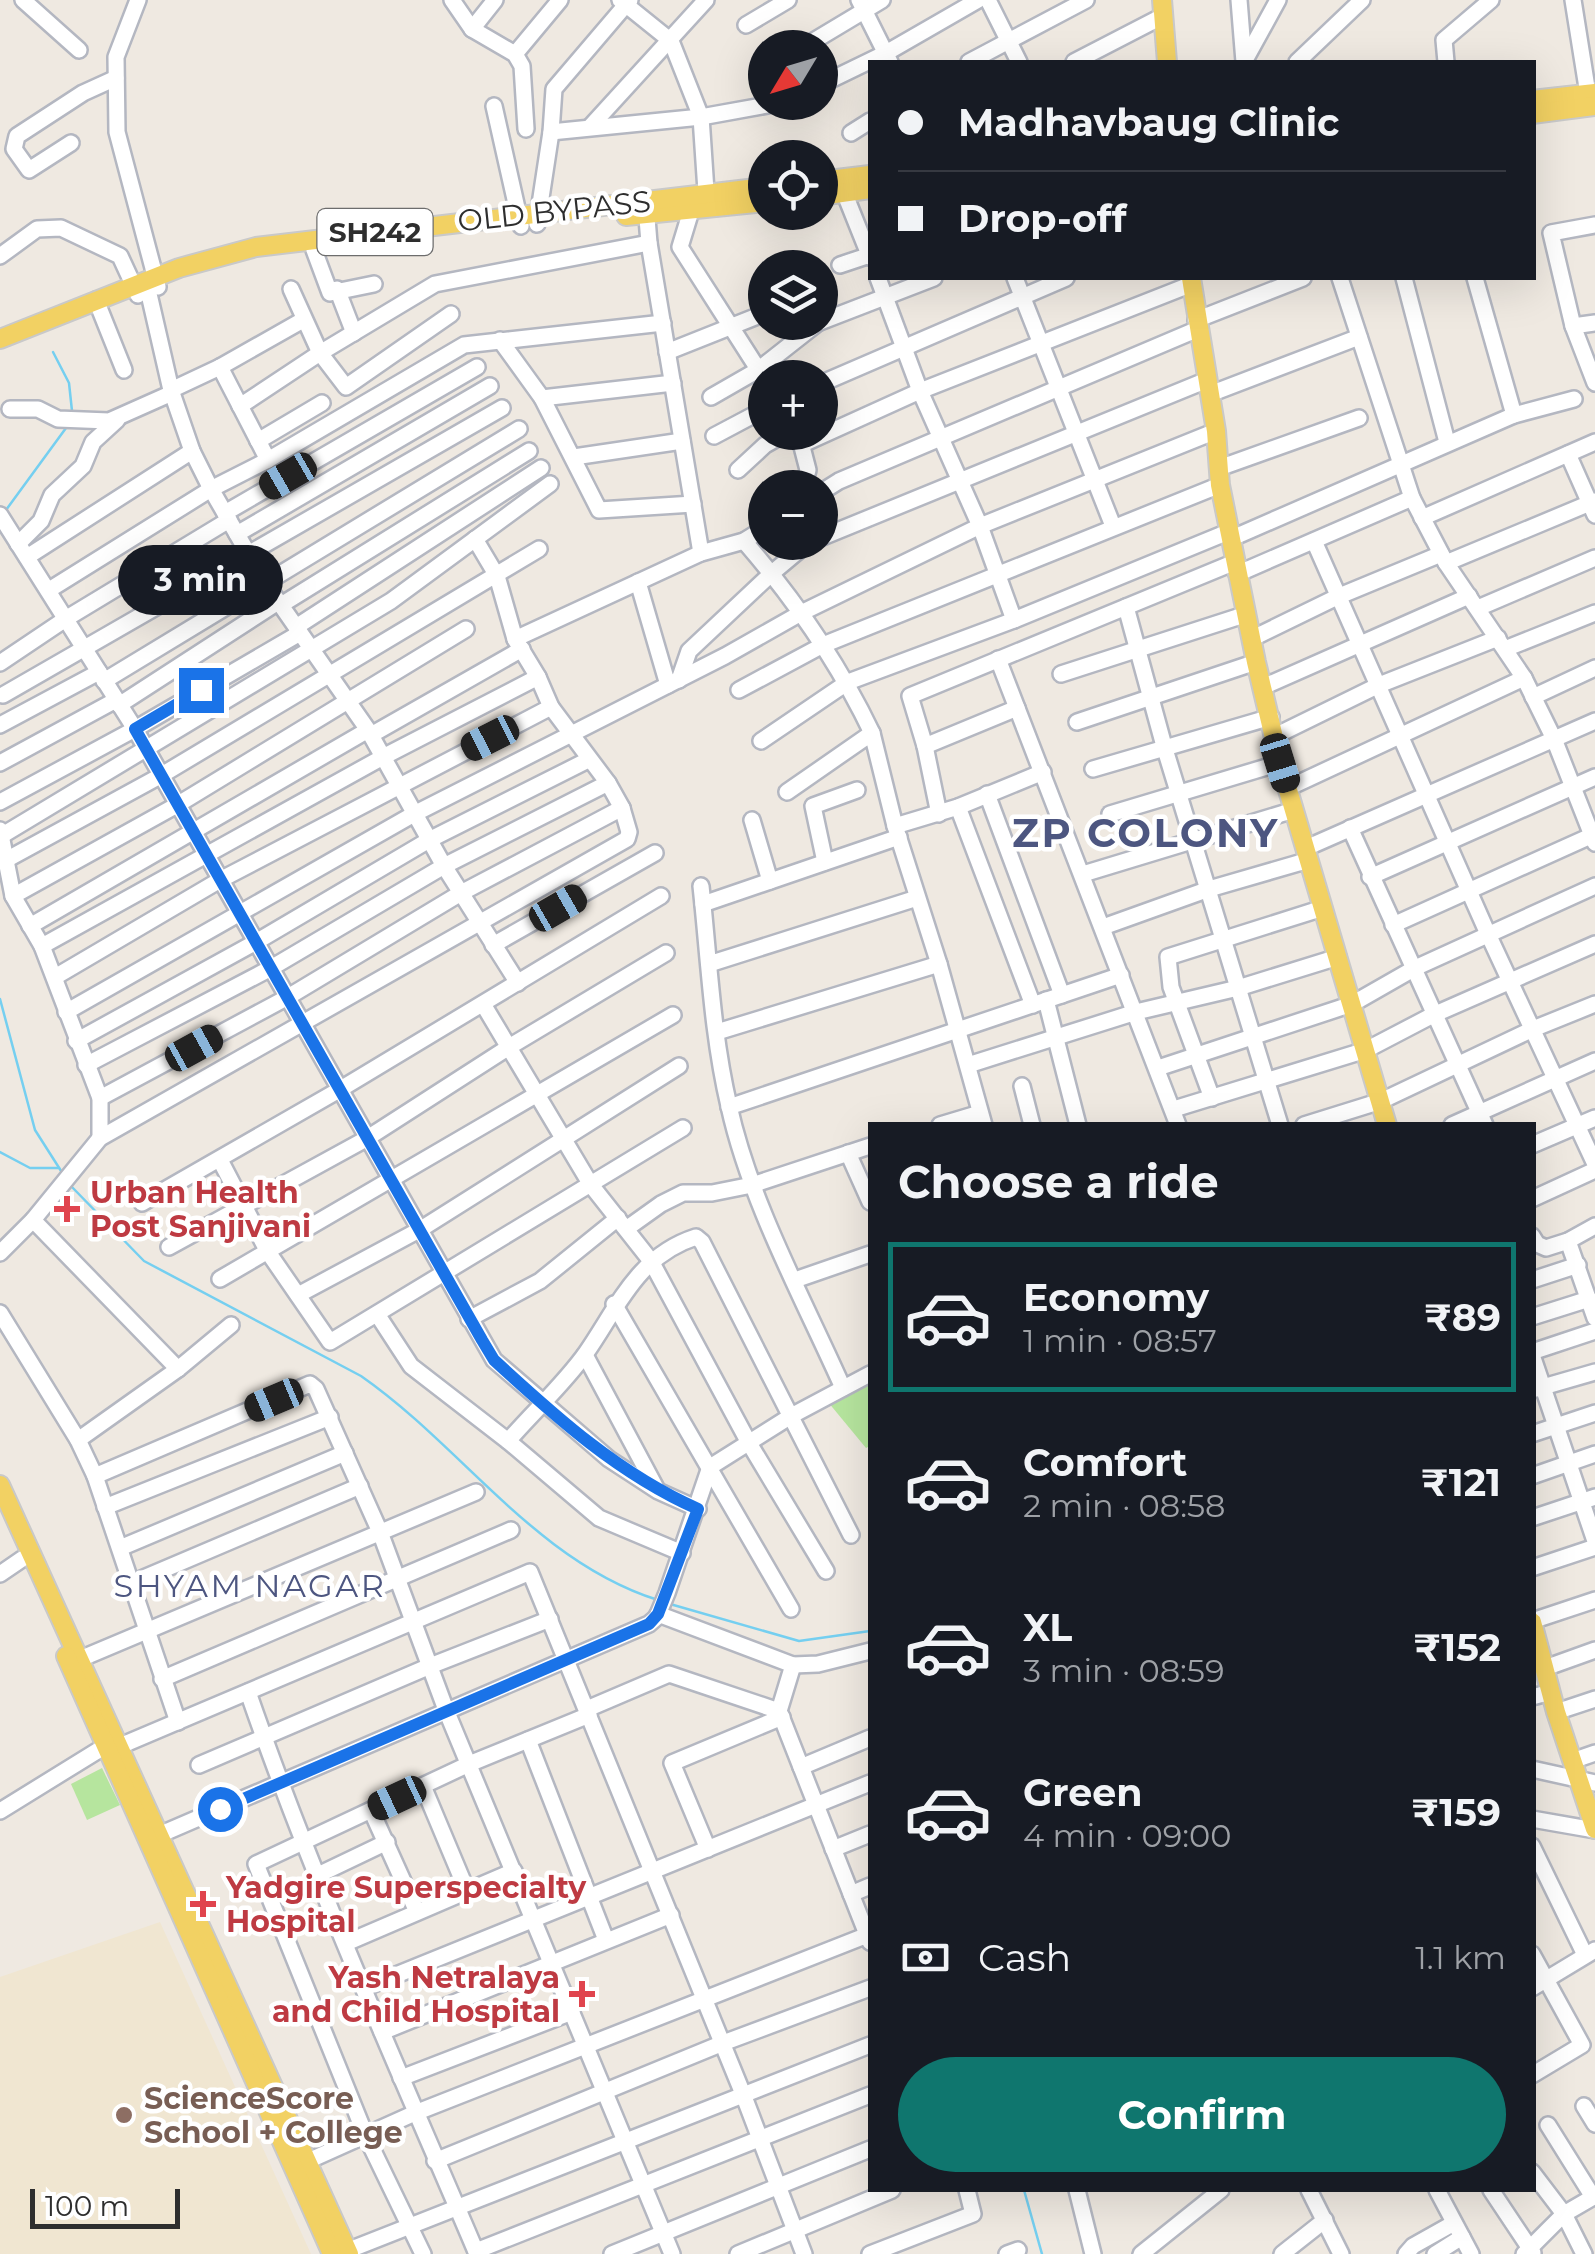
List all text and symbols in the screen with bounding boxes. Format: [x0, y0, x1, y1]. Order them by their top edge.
north arrow [748, 30, 838, 120]
map controls [748, 30, 838, 560]
text: Madhavbaug Clinic [958, 99, 1340, 146]
button: locate [748, 140, 838, 230]
street label: OLD BYPASS [456, 182, 652, 240]
text: Drop-off [958, 195, 1127, 242]
road number: SH242 [318, 209, 432, 255]
button: layers [748, 250, 838, 340]
button: + [748, 360, 838, 450]
car [255, 448, 321, 504]
button: − [748, 470, 838, 560]
callout: 3 min [119, 545, 284, 615]
text: 3 min [154, 560, 247, 599]
route end [179, 668, 224, 713]
car [456, 711, 524, 765]
car [1257, 730, 1303, 796]
district label: ZP COLONY [1012, 808, 1280, 857]
car [525, 880, 591, 936]
car [160, 1020, 228, 1076]
text: Choose a ride [898, 1154, 1219, 1209]
place label: Urban Health Post Sanjivani [90, 1174, 311, 1245]
marker: Urban Health Post Sanjivani [54, 1196, 80, 1222]
icon: car [903, 1272, 993, 1362]
text: Economy [1023, 1274, 1209, 1321]
text: ₹89 [1424, 1294, 1501, 1341]
text: 1 min · 08:57 [1023, 1321, 1217, 1360]
car [241, 1374, 307, 1426]
icon: car [903, 1437, 993, 1527]
text: Comfort [1023, 1439, 1187, 1486]
text: ₹121 [1421, 1459, 1501, 1506]
text: 2 min · 08:58 [1023, 1486, 1226, 1525]
district label: SHYAM NAGAR [114, 1566, 386, 1605]
icon: car [903, 1602, 993, 1692]
text: XL [1023, 1604, 1072, 1651]
text: ₹152 [1413, 1624, 1501, 1671]
text: 3 min · 08:59 [1023, 1651, 1224, 1690]
icon: car [903, 1767, 993, 1857]
text: Green [1023, 1769, 1143, 1816]
car [363, 1772, 431, 1824]
route start [198, 1787, 243, 1832]
text: ₹159 [1412, 1789, 1501, 1836]
text: 4 min · 09:00 [1023, 1816, 1231, 1855]
place label: Yadgire Superspecialty Hospital [225, 1869, 587, 1940]
marker: Yadgire Superspecialty Hospital [190, 1891, 216, 1917]
icon: cash [898, 1930, 953, 1985]
text: Cash [978, 1934, 1071, 1981]
text: 1.1 km [1415, 1938, 1506, 1977]
place label: Yash Netralaya and Child Hospital [272, 1959, 560, 2030]
marker: Yash Netralaya and Child Hospital [569, 1981, 595, 2007]
button: Confirm [898, 2057, 1506, 2172]
place label: ScienceScore School + College [144, 2080, 403, 2151]
marker: ScienceScore School + College [113, 2104, 135, 2126]
scale bar [30, 2184, 180, 2228]
text: 100 m [45, 2189, 129, 2223]

